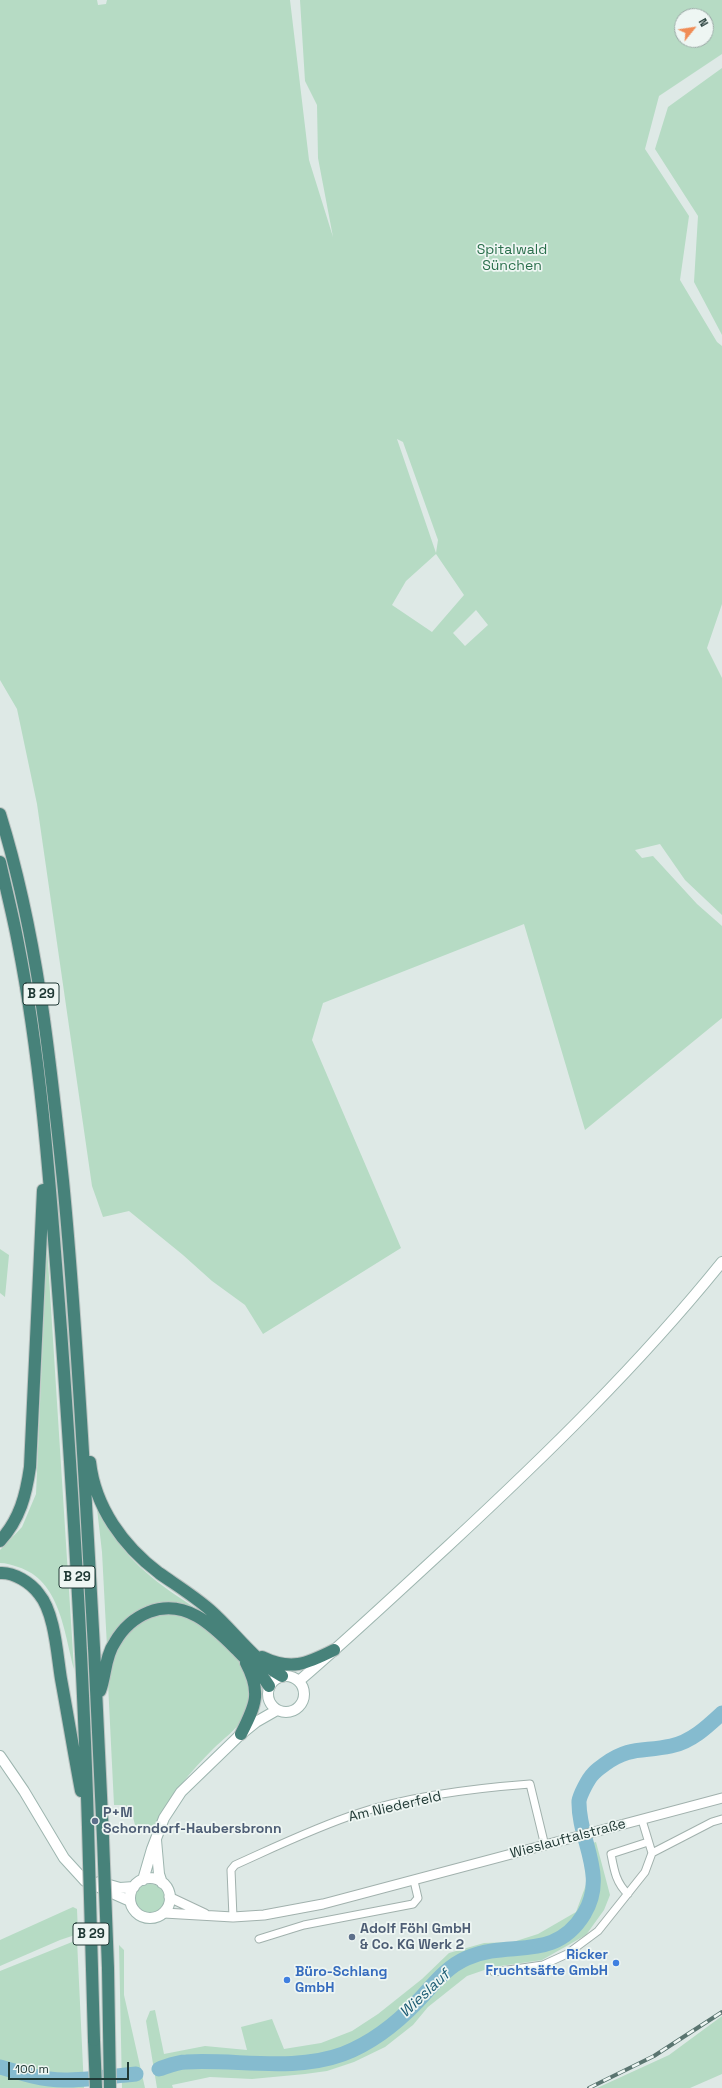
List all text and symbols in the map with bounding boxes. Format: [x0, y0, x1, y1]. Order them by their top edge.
north arrow [674, 8, 714, 48]
text: N [696, 16, 711, 29]
park label: Spitalwald Sünchen [477, 242, 547, 274]
road number: B 29 [23, 983, 59, 1005]
road number: B 29 [59, 1566, 95, 1588]
street label: Am Niederfeld [347, 1788, 443, 1826]
place label: P+M Schorndorf-Haubersbronn [103, 1805, 282, 1838]
marker: P+M Schorndorf-Haubersbronn [90, 1816, 100, 1826]
street label: Wieslauftalstraße [508, 1816, 628, 1862]
place label: Adolf Föhl GmbH & Co. KG Werk 2 [360, 1921, 471, 1954]
road number: B 29 [73, 1923, 109, 1945]
marker: Adolf Föhl GmbH & Co. KG Werk 2 [347, 1932, 357, 1942]
place label: Ricker Fruchtsäfte GmbH [485, 1947, 608, 1980]
marker: Ricker Fruchtsäfte GmbH [611, 1958, 621, 1968]
place label: Büro-Schlang GmbH [295, 1964, 388, 1996]
water label: Wieslauf [396, 1966, 454, 2022]
marker: Büro-Schlang GmbH [282, 1975, 292, 1985]
scale bar [10, 2054, 131, 2080]
text: 100 m [15, 2061, 49, 2077]

